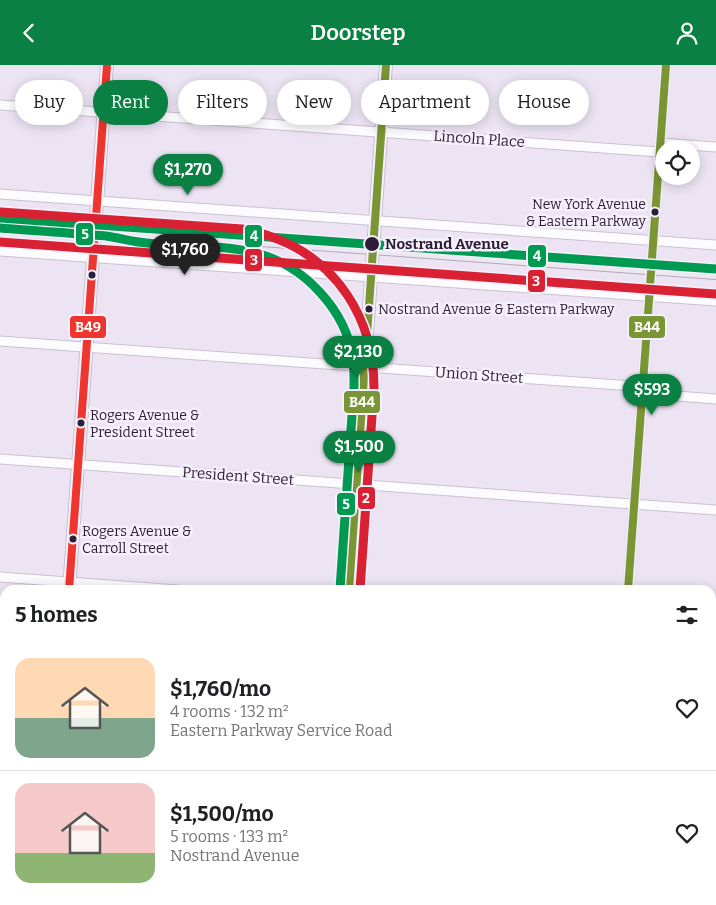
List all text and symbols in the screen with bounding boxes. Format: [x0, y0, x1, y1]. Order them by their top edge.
icon: back [15, 19, 43, 47]
text: Doorstep [311, 19, 405, 46]
icon: person [673, 19, 701, 47]
chip: Buy [15, 80, 83, 125]
chip: Rent [93, 80, 168, 125]
chip: Filters [178, 80, 267, 125]
chip: New [277, 80, 351, 125]
chip: Apartment [361, 80, 489, 125]
chip: House [499, 80, 589, 125]
street label: Lincoln Place [433, 127, 525, 151]
map controls [655, 140, 700, 185]
button: locate [655, 140, 700, 185]
pin: $1,270 [147, 153, 229, 196]
text: $1,270 [164, 160, 212, 179]
place label: New York Avenue & Eastern Parkway [526, 196, 647, 230]
marker: New York Avenue & Eastern Parkway [650, 207, 660, 217]
line badge: 5 [75, 222, 94, 246]
line badge: 4 [244, 224, 263, 248]
text: 5 [81, 226, 89, 243]
text: 4 [250, 228, 259, 245]
pin: $1,760 [144, 233, 226, 276]
marker: Nostrand Avenue [363, 235, 381, 253]
place label: Nostrand Avenue [385, 235, 509, 253]
text: $1,760 [161, 240, 209, 259]
line badge: 4 [527, 244, 547, 268]
line badge: 3 [244, 248, 263, 272]
text: 4 [533, 248, 542, 265]
text: 3 [250, 252, 258, 269]
line badge: 3 [527, 269, 546, 293]
unlabelled marker [87, 270, 97, 280]
text: 3 [532, 273, 540, 290]
place label: Nostrand Avenue & Eastern Parkway [378, 301, 615, 318]
marker: Nostrand Avenue & Eastern Parkway [364, 304, 374, 314]
line badge: B49 [69, 315, 107, 339]
line badge: B44 [628, 315, 666, 339]
text: B49 [75, 319, 101, 336]
text: B44 [634, 319, 661, 336]
pin: $2,130 [317, 335, 399, 378]
text: $2,130 [334, 342, 382, 361]
street label: Union Street [434, 363, 524, 387]
pin: $593 [622, 373, 682, 416]
text: $593 [634, 380, 670, 399]
line badge: B44 [343, 390, 381, 414]
text: B44 [349, 394, 376, 411]
place label: Rogers Avenue & President Street [90, 407, 200, 441]
marker: Rogers Avenue & President Street [76, 418, 86, 428]
pin: $1,500 [318, 431, 400, 473]
text: $1,500 [334, 437, 384, 456]
street label: President Street [181, 463, 295, 489]
line badge: 2 [357, 486, 376, 510]
text: 2 [362, 490, 370, 507]
line badge: 5 [336, 492, 356, 516]
text: 5 [342, 496, 350, 513]
place label: Rogers Avenue & Carroll Street [82, 523, 192, 557]
marker: Rogers Avenue & Carroll Street [68, 534, 78, 544]
icon: filters [673, 601, 701, 629]
text: 5 homes [15, 602, 98, 628]
text: $1,760/mo [170, 676, 271, 702]
icon: home [55, 678, 115, 738]
icon: heart [673, 694, 701, 722]
text: 4 rooms · 132 m² [170, 702, 289, 721]
text: Eastern Parkway Service Road [170, 721, 392, 740]
text: $1,500/mo [170, 801, 274, 827]
icon: home [55, 803, 115, 863]
icon: heart [673, 819, 701, 847]
text: 5 rooms · 133 m² [170, 827, 288, 846]
text: Nostrand Avenue [170, 846, 299, 865]

